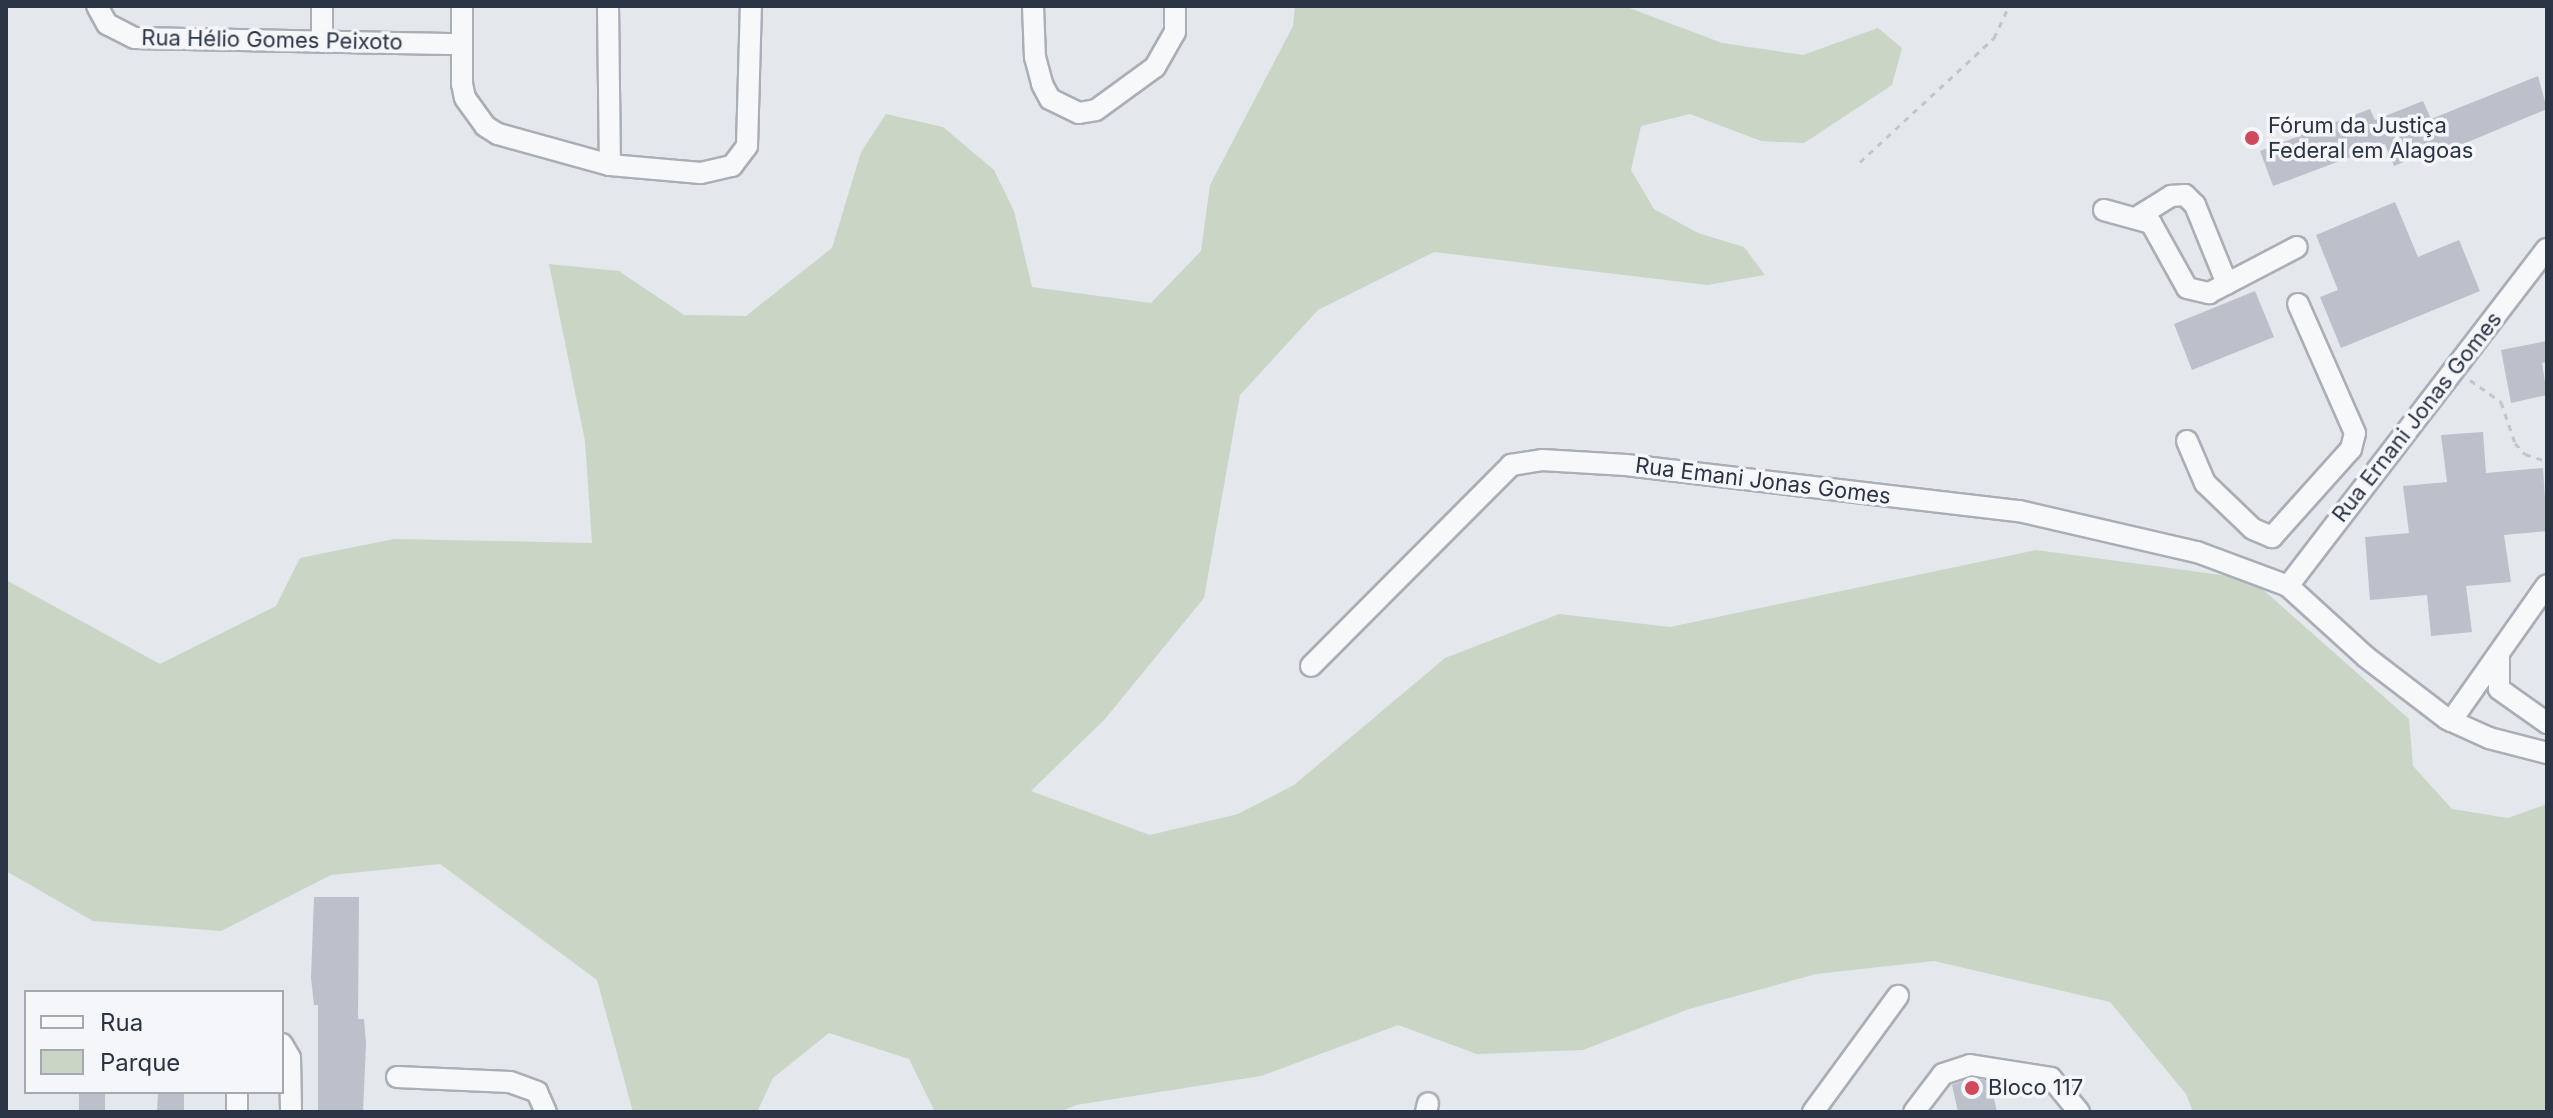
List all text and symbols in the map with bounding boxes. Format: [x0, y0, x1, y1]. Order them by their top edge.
street label: Rua Hélio Gomes Peixoto [141, 25, 403, 55]
place label: Fórum da Justiça Federal em Alagoas [2268, 112, 2473, 164]
marker: Fórum da Justiça Federal em Alagoas [2243, 129, 2261, 147]
street label: Rua Ernani Jonas Gomes [2327, 307, 2507, 527]
street label: Rua Emani Jonas Gomes [1634, 452, 1892, 510]
legend [24, 990, 284, 1094]
text: Rua [100, 1008, 143, 1037]
text: Parque [100, 1048, 180, 1077]
place label: Bloco 117 [1988, 1075, 2083, 1101]
marker: Bloco 117 [1963, 1079, 1981, 1097]

